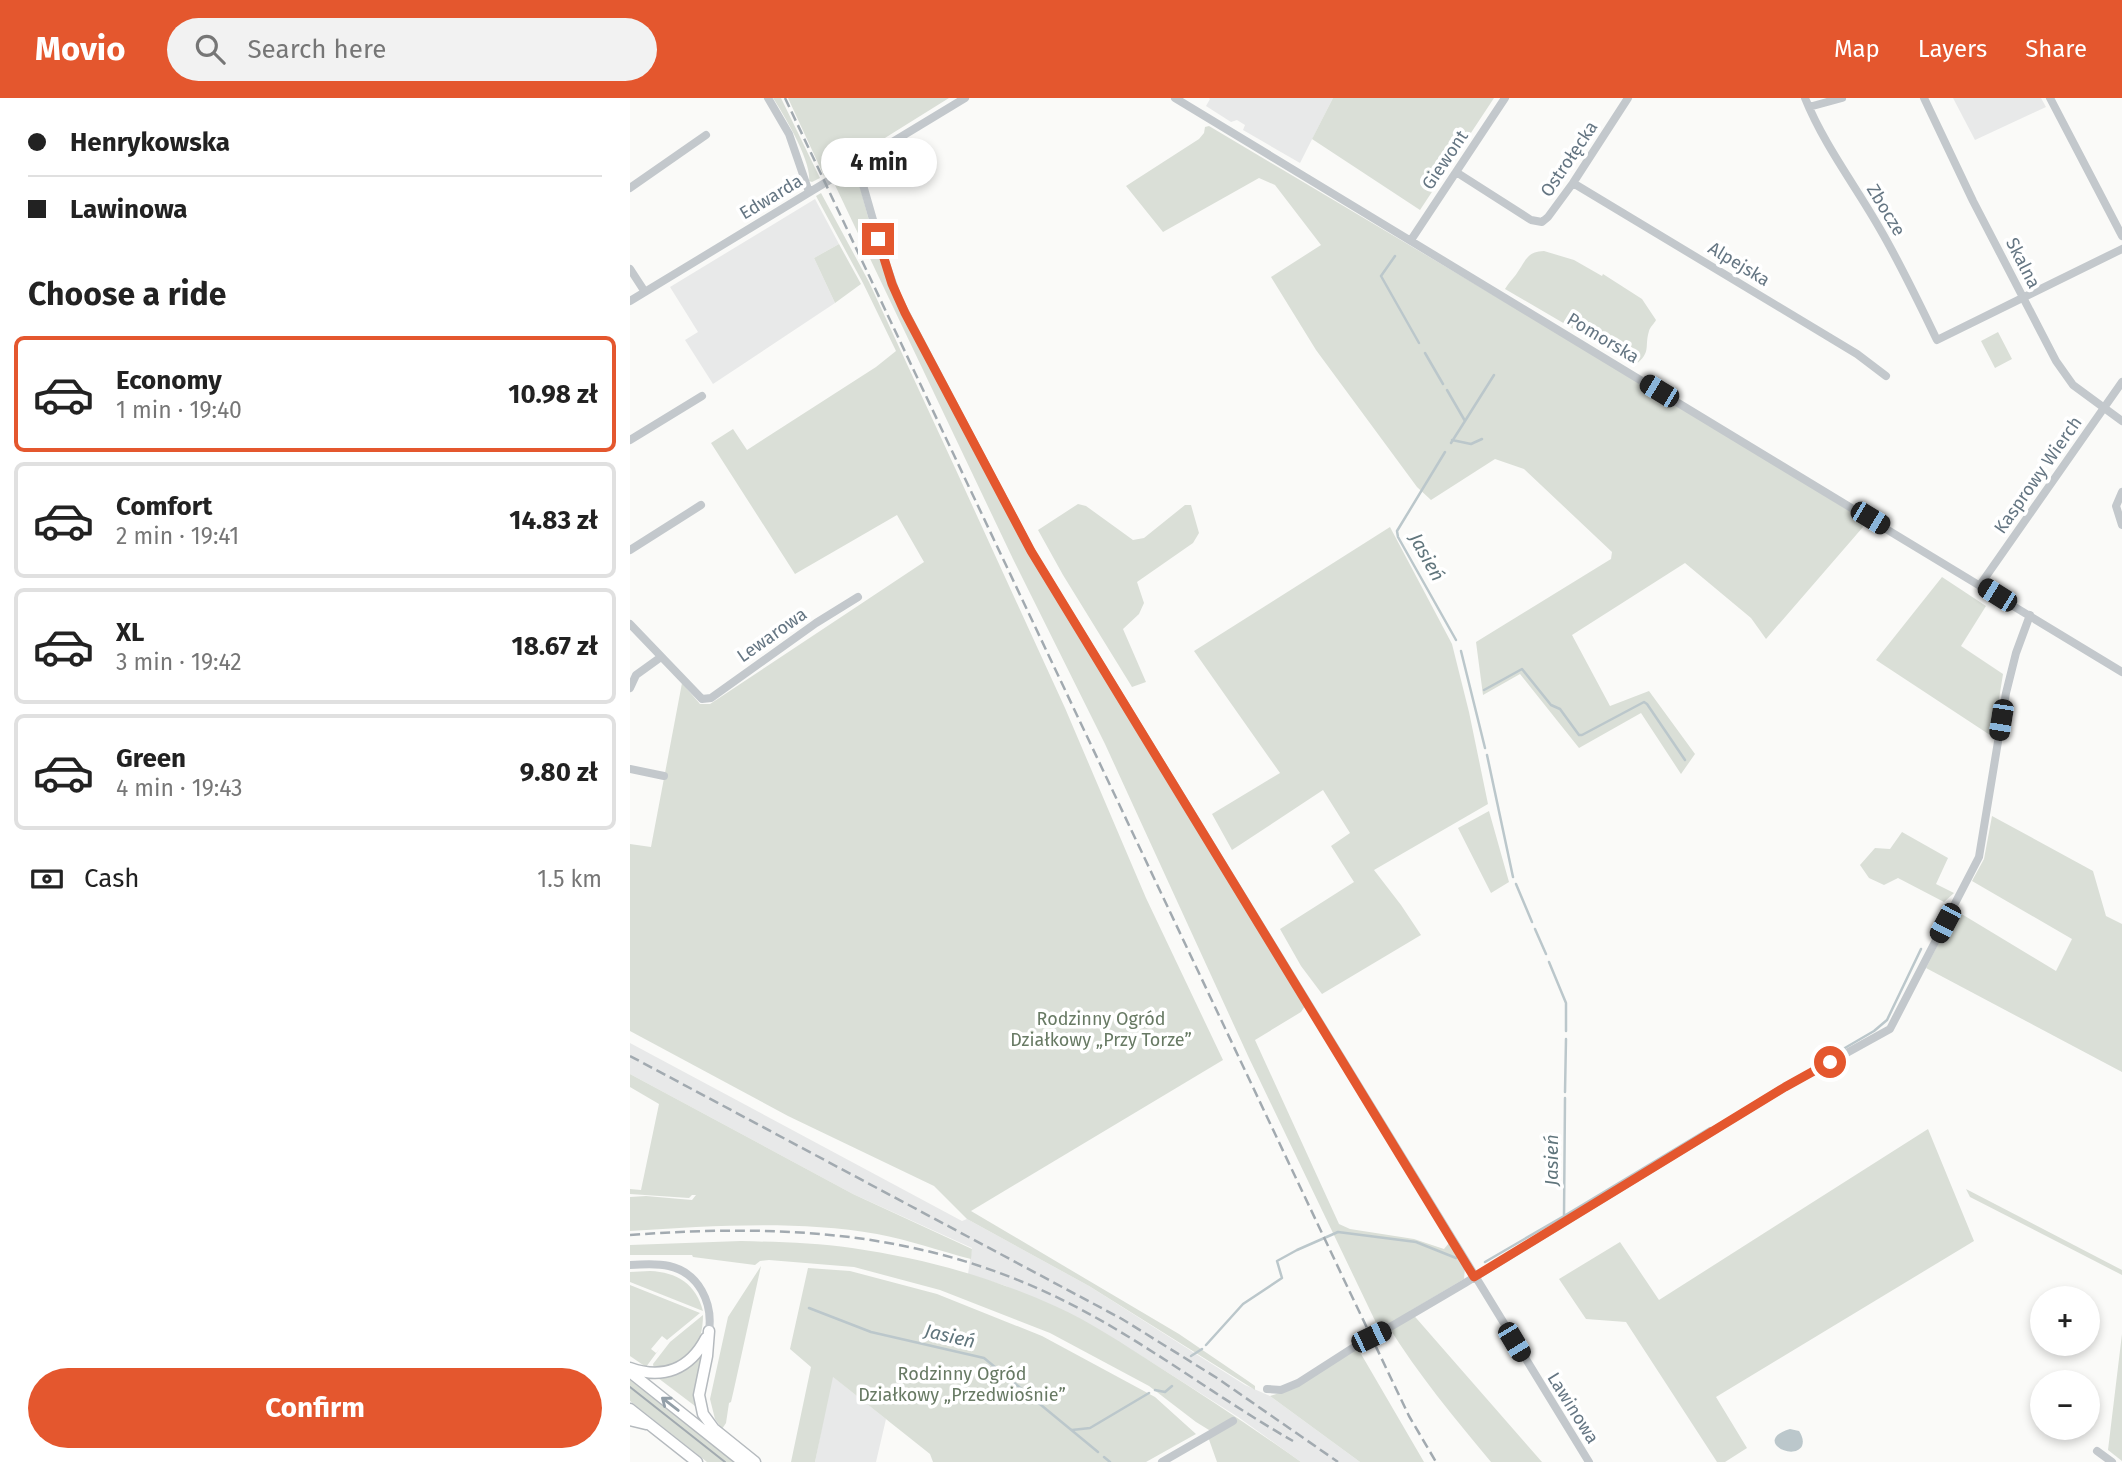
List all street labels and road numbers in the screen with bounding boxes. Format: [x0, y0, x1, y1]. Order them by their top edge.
street label: Ostrołęcka [1536, 117, 1602, 201]
street label: Giewont [1417, 126, 1473, 194]
street label: Edwarda [736, 170, 806, 224]
street label: Zbocze [1862, 180, 1910, 240]
street label: Skalna [2001, 234, 2045, 292]
street label: Alpejska [1704, 237, 1774, 291]
street label: Pomorska [1563, 308, 1643, 368]
street label: Kasprowy Wierch [1989, 412, 2087, 538]
street label: Lewarowa [733, 603, 811, 667]
street label: Lawinowa [1542, 1368, 1604, 1448]

